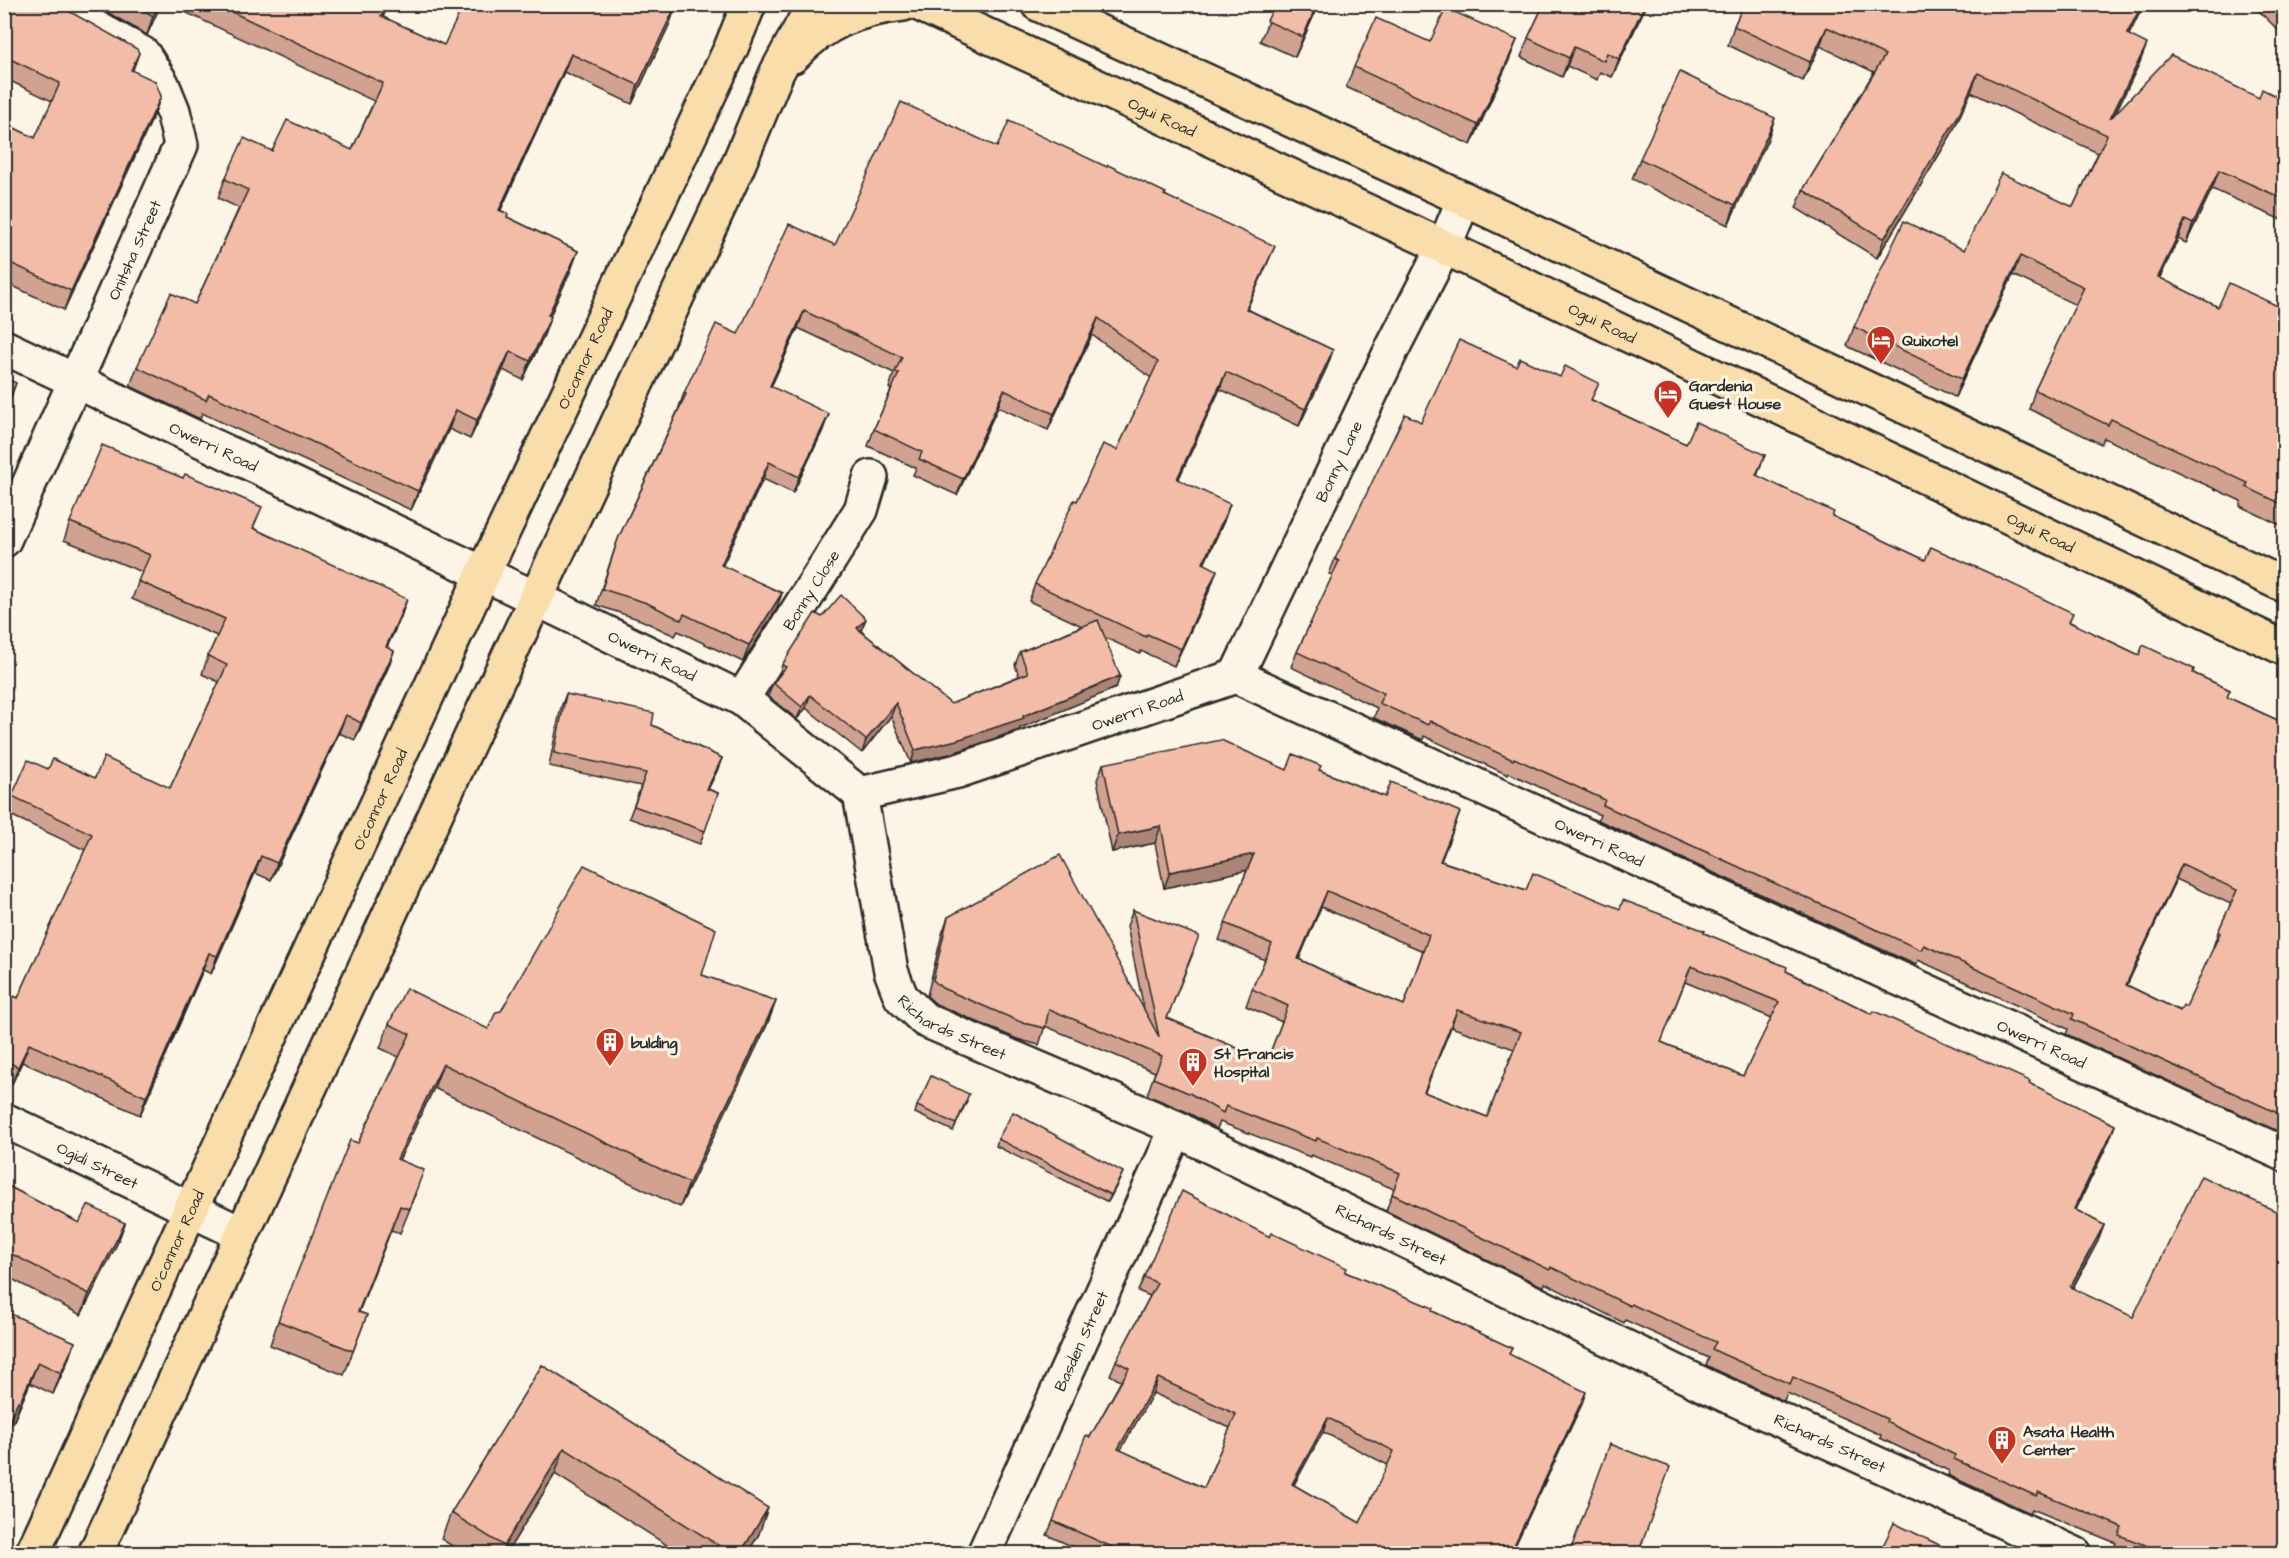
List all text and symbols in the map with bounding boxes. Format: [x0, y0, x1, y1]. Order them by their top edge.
street label: Ogui Road [1124, 92, 1199, 143]
street label: Onitsha Street [103, 196, 167, 304]
street label: Ogui Road [1564, 298, 1639, 349]
street label: O'connor Road [552, 305, 619, 413]
hotel icon: Quixotel [1865, 324, 1897, 366]
place label: Quixotel [1902, 330, 1959, 352]
place label: Gardenia Guest House [1689, 375, 1782, 415]
hotel icon: Gardenia Guest House [1652, 378, 1684, 420]
street label: Owerri Road [165, 417, 261, 477]
street label: Bonny Lane [1311, 417, 1368, 506]
street label: Ogui Road [2003, 507, 2078, 558]
street label: Bonny Close [778, 546, 845, 635]
street label: Owerri Road [604, 625, 700, 687]
street label: Owerri Road [1089, 685, 1186, 737]
street label: O'connor Road [347, 745, 413, 854]
street label: Owerri Road [1551, 813, 1647, 873]
street label: Richards Street [893, 990, 1010, 1066]
street label: Owerri Road [1993, 1015, 2089, 1074]
building icon: bulding [594, 1026, 626, 1068]
place label: bulding [631, 1032, 678, 1056]
place label: St Francis Hospital [1213, 1043, 1294, 1083]
building icon: St Francis Hospital [1177, 1046, 1209, 1088]
street label: Ogidi Street [53, 1137, 142, 1195]
street label: O'connor Road [144, 1187, 210, 1295]
street label: Richards Street [1332, 1199, 1450, 1271]
street label: Basden Street [1049, 1287, 1114, 1395]
street label: Richards Street [1770, 1408, 1890, 1479]
place label: Asata Health Center [2023, 1421, 2115, 1461]
building icon: Asata Health Center [1986, 1424, 2018, 1466]

